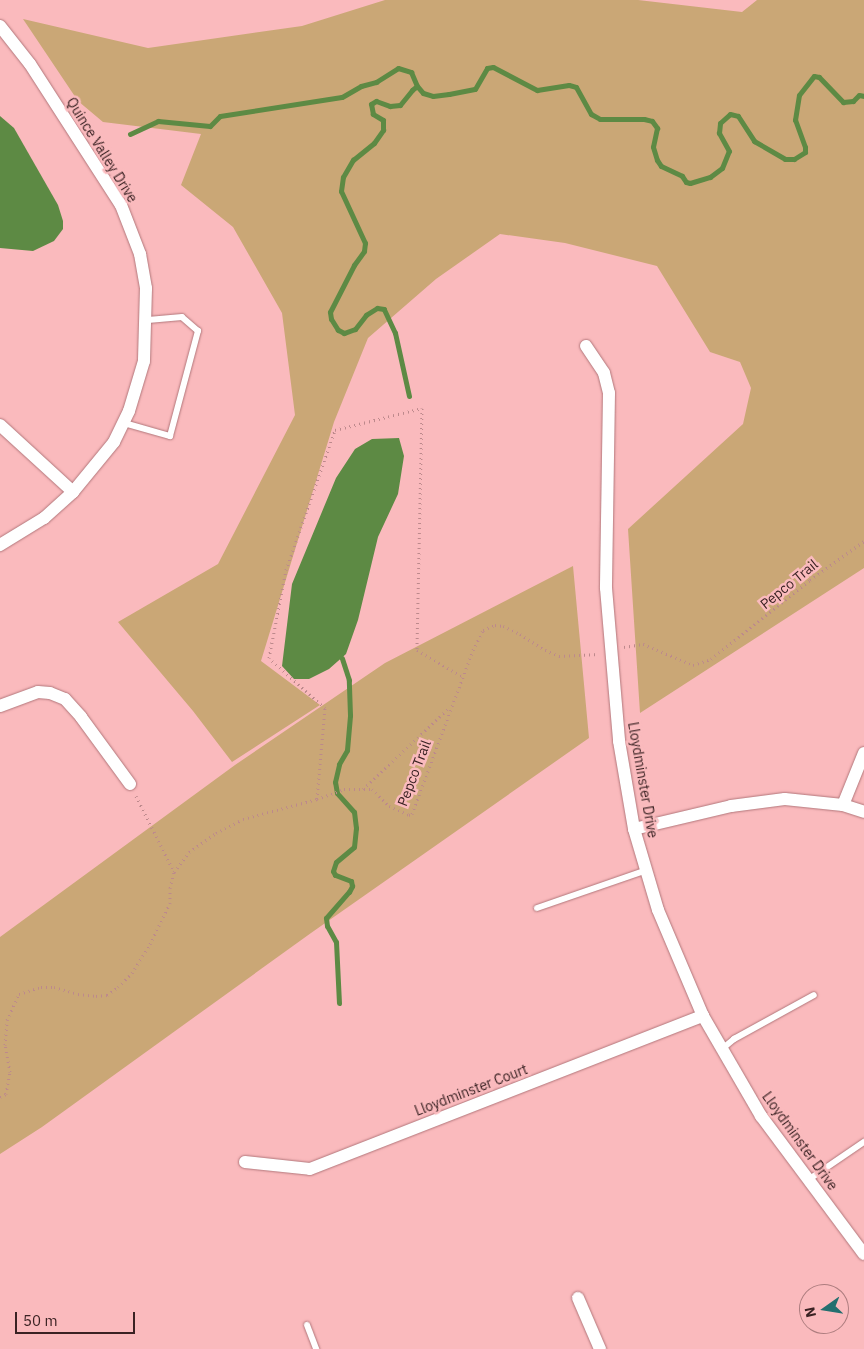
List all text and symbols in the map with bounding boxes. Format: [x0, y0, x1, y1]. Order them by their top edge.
street label: Quince Valley Drive [63, 94, 141, 206]
street label: Pepco Trail [757, 556, 821, 612]
street label: Lloydminster Drive [625, 721, 661, 839]
street label: Pepco Trail [394, 738, 434, 808]
street label: Lloydminster Court [412, 1061, 530, 1119]
street label: Lloydminster Drive [759, 1089, 841, 1193]
north arrow [799, 1284, 849, 1334]
scale bar [18, 1302, 138, 1334]
text: N [800, 1305, 820, 1319]
text: 50 m [23, 1311, 58, 1330]

